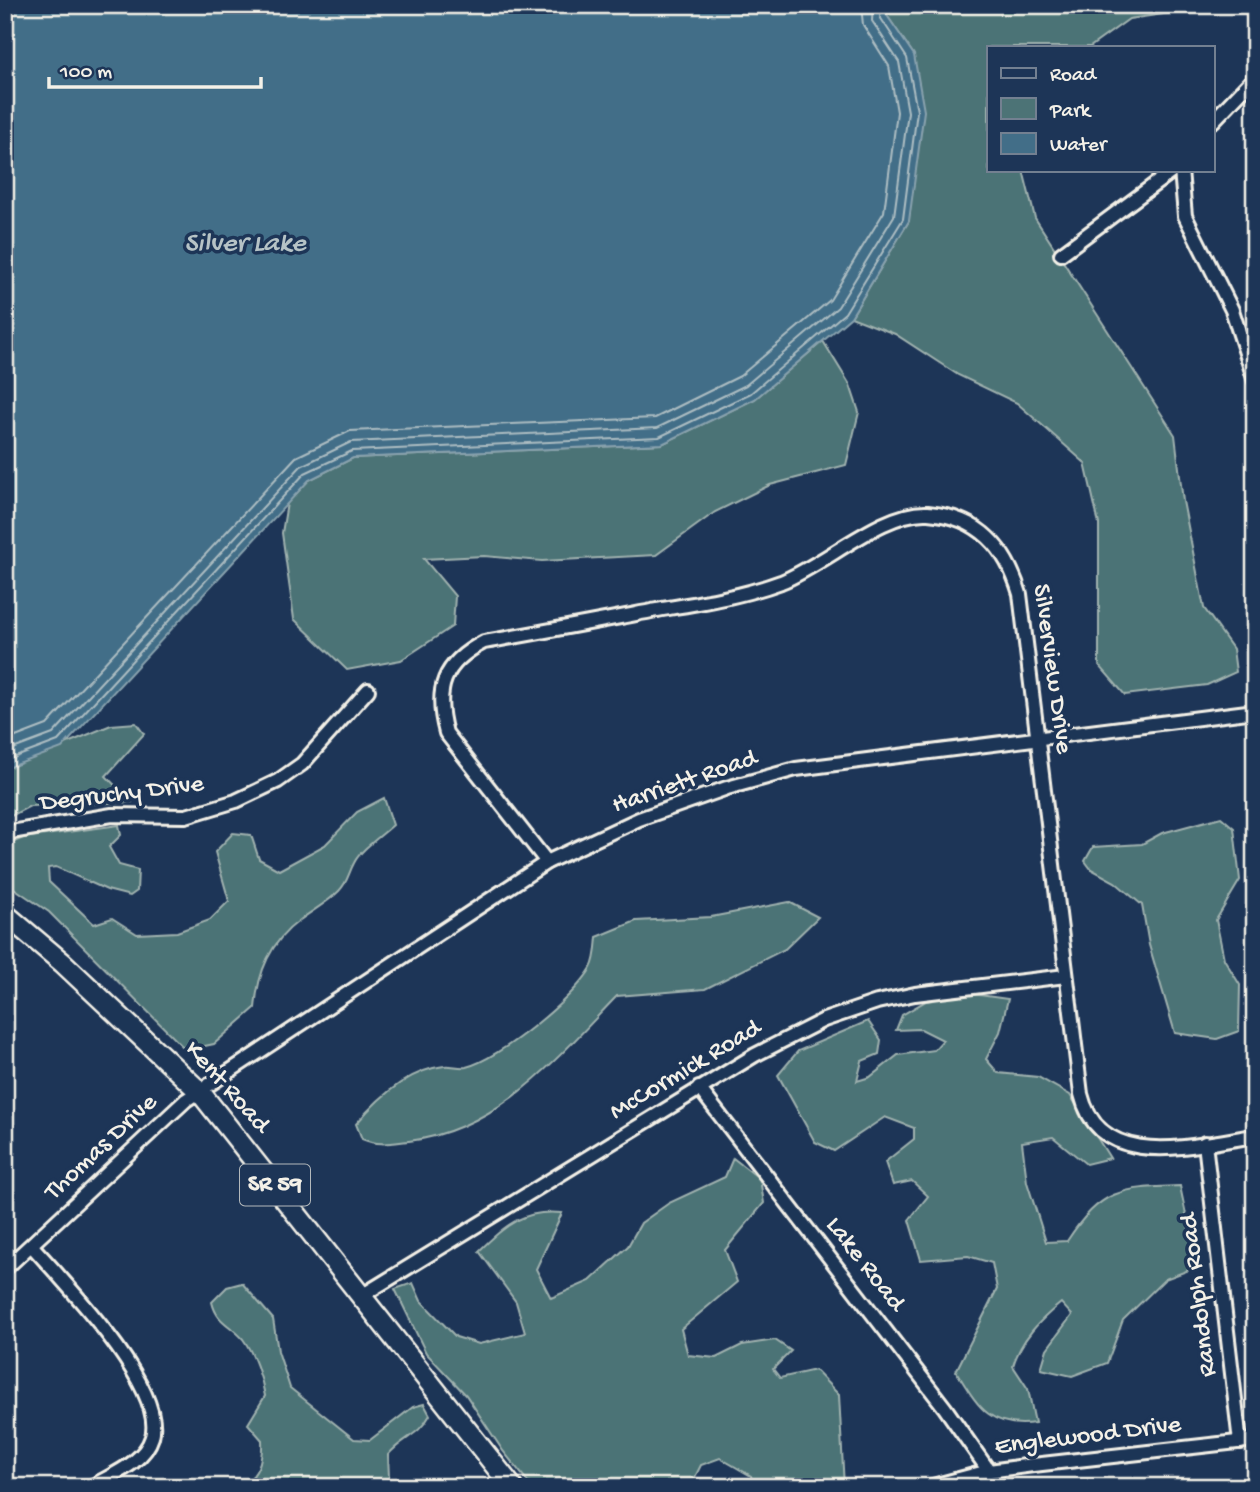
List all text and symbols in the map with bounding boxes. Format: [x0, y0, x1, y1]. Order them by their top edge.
scale bar [49, 46, 261, 90]
legend [987, 46, 1214, 172]
text: 100 m [59, 61, 112, 86]
text: Road [1050, 64, 1098, 89]
text: Park [1049, 100, 1093, 125]
text: Water [1050, 134, 1108, 159]
water label: Silver Lake [184, 228, 307, 261]
street label: Silverview Drive [1024, 582, 1078, 756]
street label: Harriett Road [609, 743, 763, 822]
street label: Degruchy Drive [36, 769, 206, 821]
street label: McCormick Road [605, 1013, 769, 1128]
street label: Kent Road [176, 1035, 277, 1142]
street label: Thomas Drive [38, 1088, 165, 1209]
road number: SR 59 [240, 1164, 310, 1205]
street label: Randolph Road [1174, 1210, 1225, 1379]
street label: Lake Road [817, 1211, 912, 1320]
street label: Englewood Drive [993, 1410, 1184, 1464]

